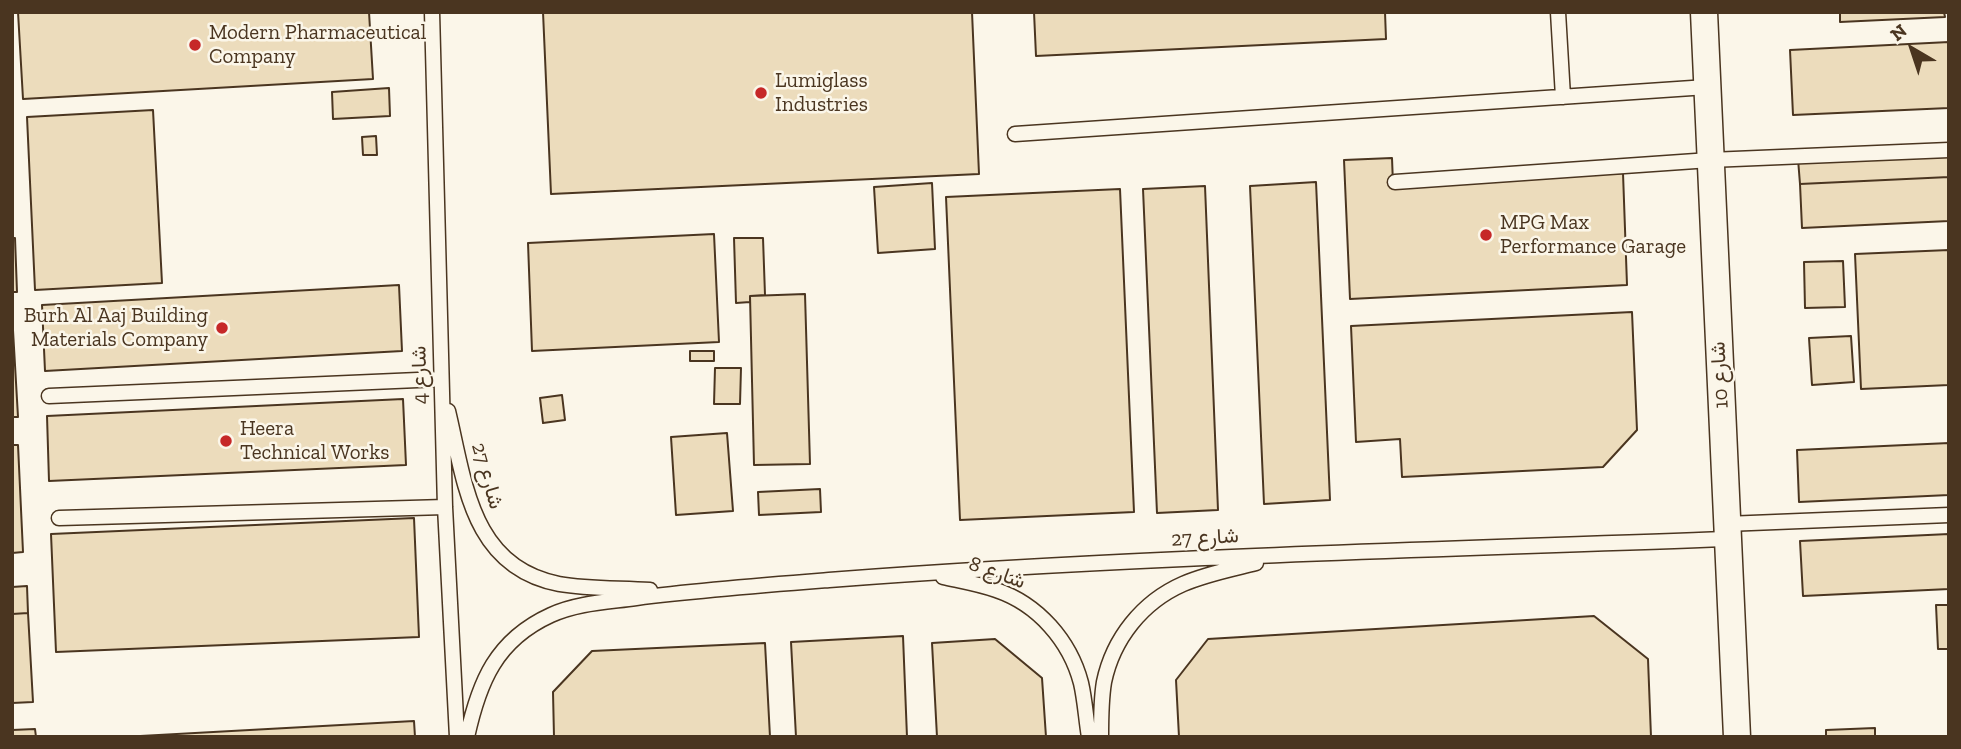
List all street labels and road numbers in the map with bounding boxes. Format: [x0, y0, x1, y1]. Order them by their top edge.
street label: شارع 10 [1706, 341, 1734, 409]
street label: شارع 4 [407, 346, 433, 404]
street label: شارع 27 [466, 440, 508, 512]
street label: شارع 27 [1171, 524, 1239, 552]
street label: شارع 8 [965, 551, 1029, 595]

